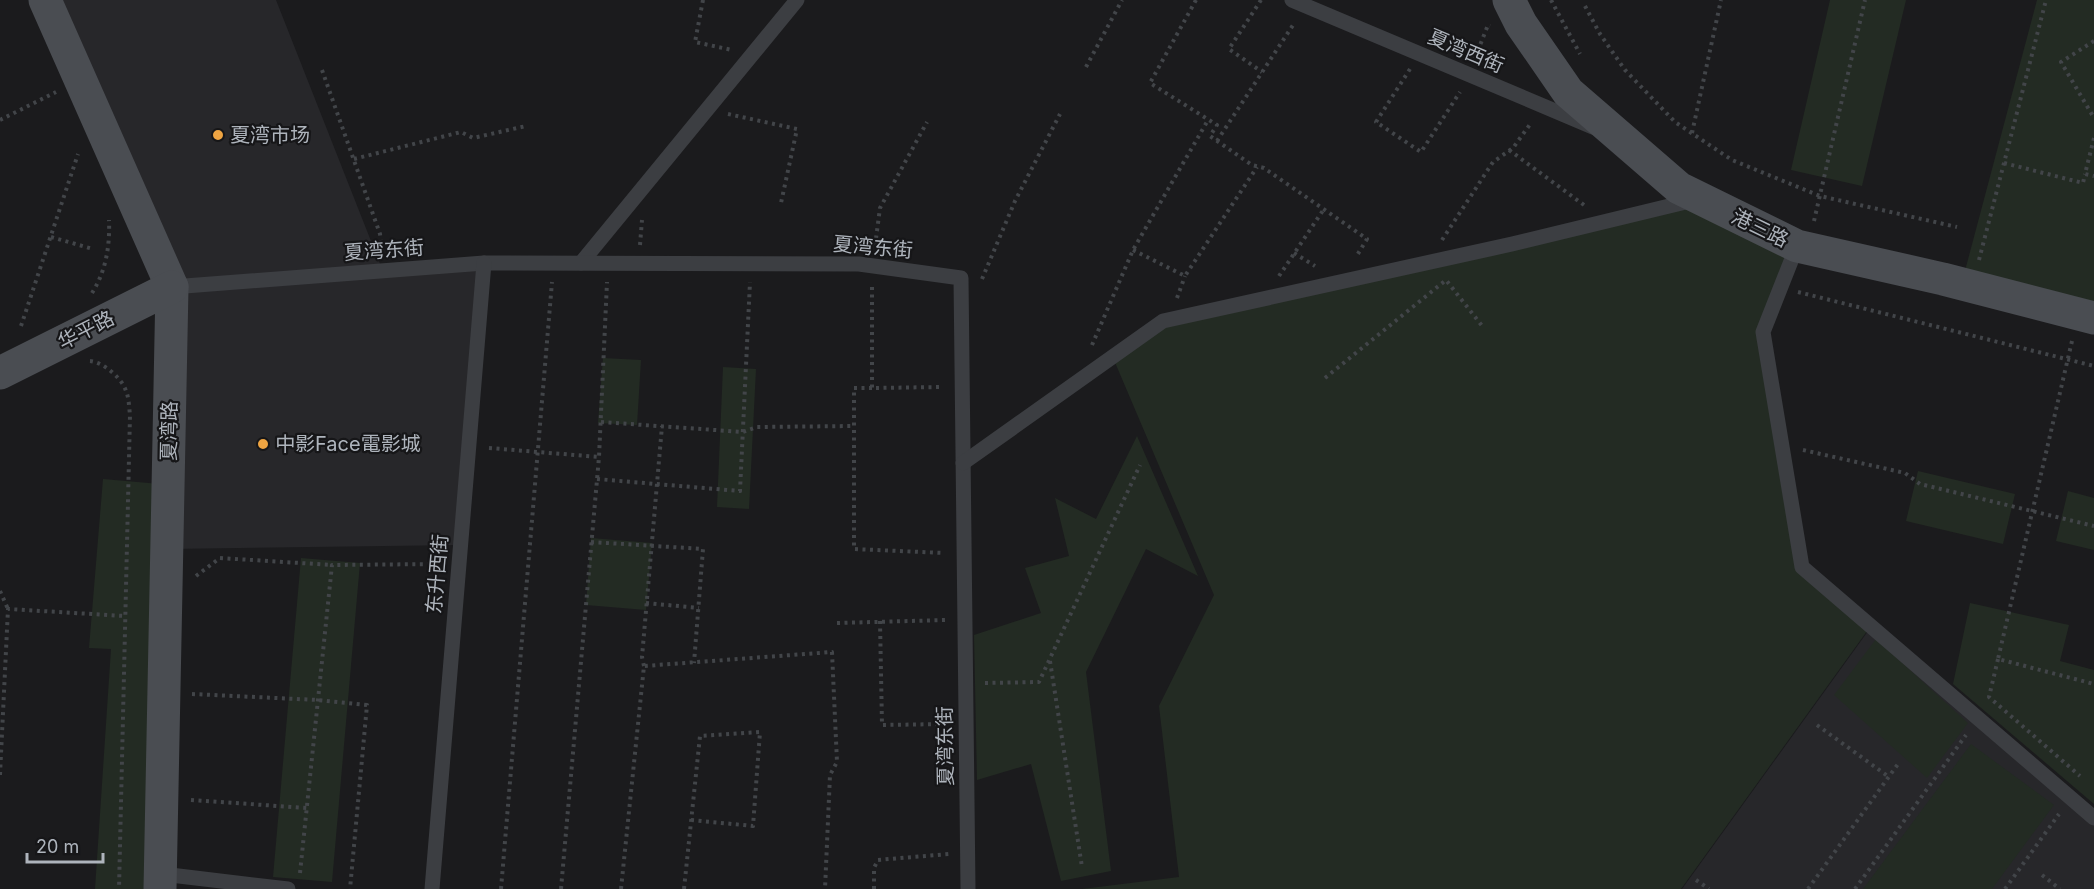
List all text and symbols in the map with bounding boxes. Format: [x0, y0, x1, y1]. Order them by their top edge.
street label: 夏湾西街 [1424, 24, 1508, 78]
place label: 夏湾市场 [230, 123, 310, 147]
marker: 夏湾市场 [211, 128, 225, 142]
street label: 港三路 [1728, 204, 1792, 252]
street label: 夏湾东街 [832, 232, 914, 262]
street label: 夏湾东街 [343, 235, 425, 265]
street label: 华平路 [54, 306, 118, 354]
street label: 夏湾路 [156, 401, 182, 461]
place label: 中影Face電影城 [275, 432, 421, 456]
marker: 中影Face電影城 [256, 437, 270, 451]
street label: 东升西街 [422, 533, 452, 615]
street label: 夏湾东街 [932, 706, 958, 786]
scale bar [27, 826, 104, 864]
text: 20 m [36, 836, 79, 857]

